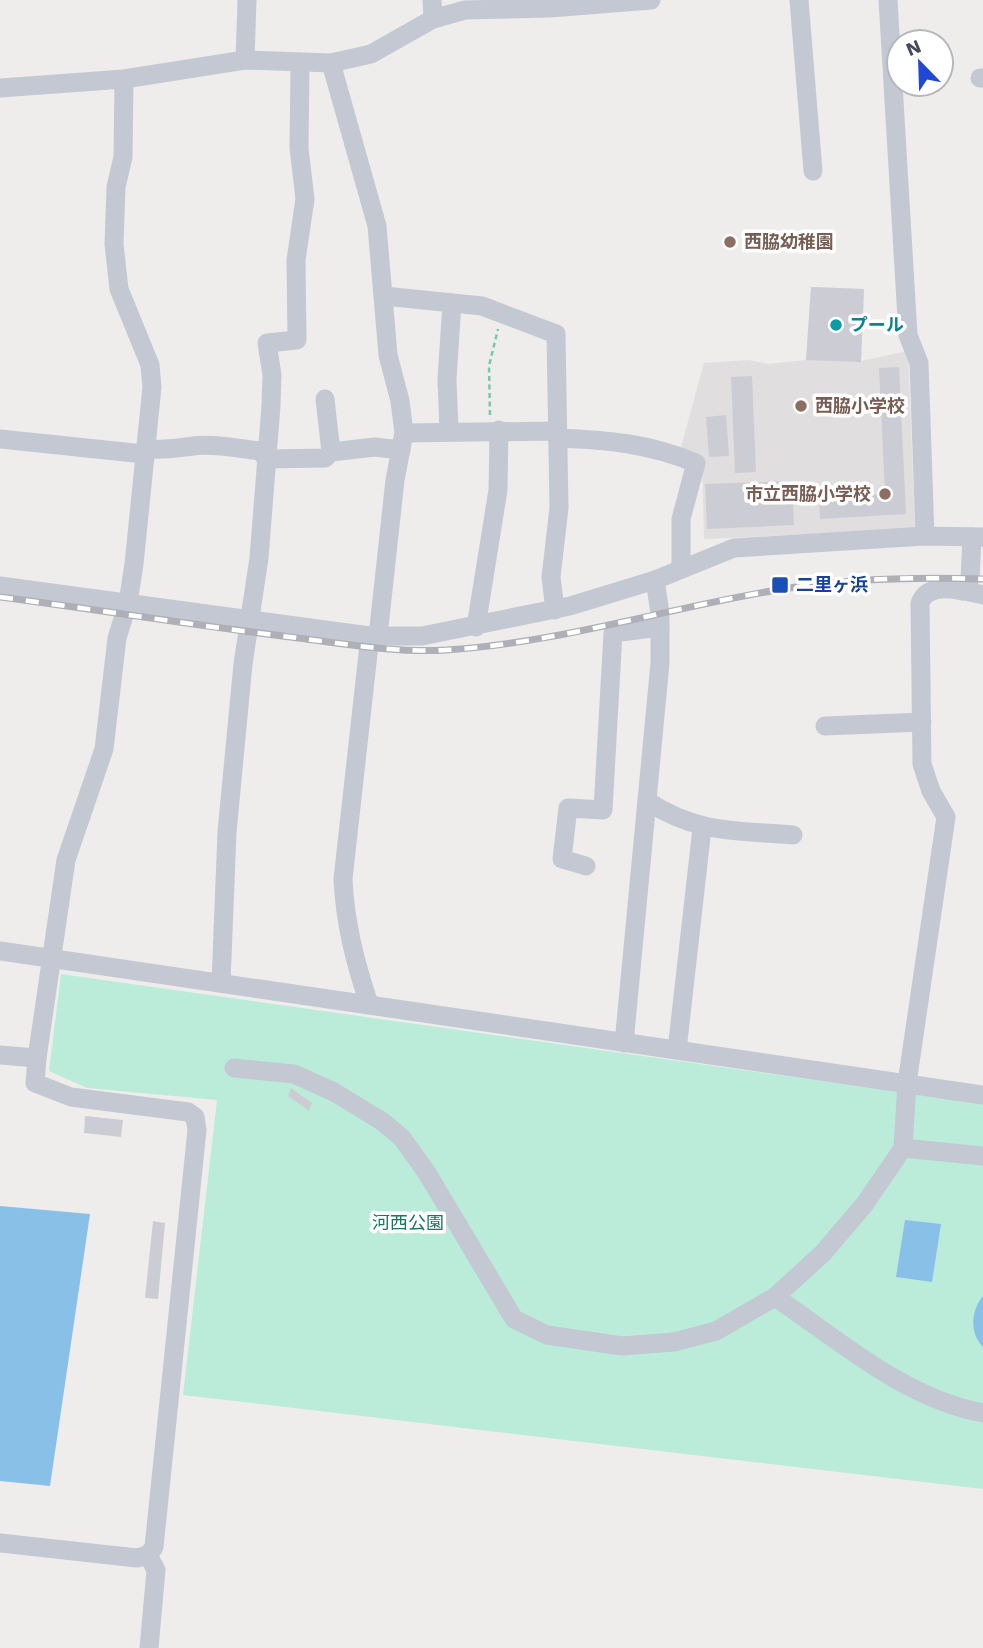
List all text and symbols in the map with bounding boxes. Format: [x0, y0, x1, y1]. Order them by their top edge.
north arrow [885, 28, 955, 98]
text: N [903, 34, 925, 61]
place label: 西脇幼稚園 [744, 231, 834, 252]
marker: 西脇幼稚園 [722, 234, 738, 250]
place label: プール [850, 314, 904, 335]
marker: プール [828, 317, 844, 333]
place label: 西脇小学校 [815, 395, 905, 416]
marker: 西脇小学校 [793, 398, 809, 414]
place label: 市立西脇小学校 [745, 483, 871, 504]
marker: 市立西脇小学校 [877, 486, 893, 502]
place label: 二里ヶ浜 [796, 574, 868, 595]
marker: 二里ヶ浜 [770, 575, 790, 595]
park label: 河西公園 [372, 1212, 444, 1233]

